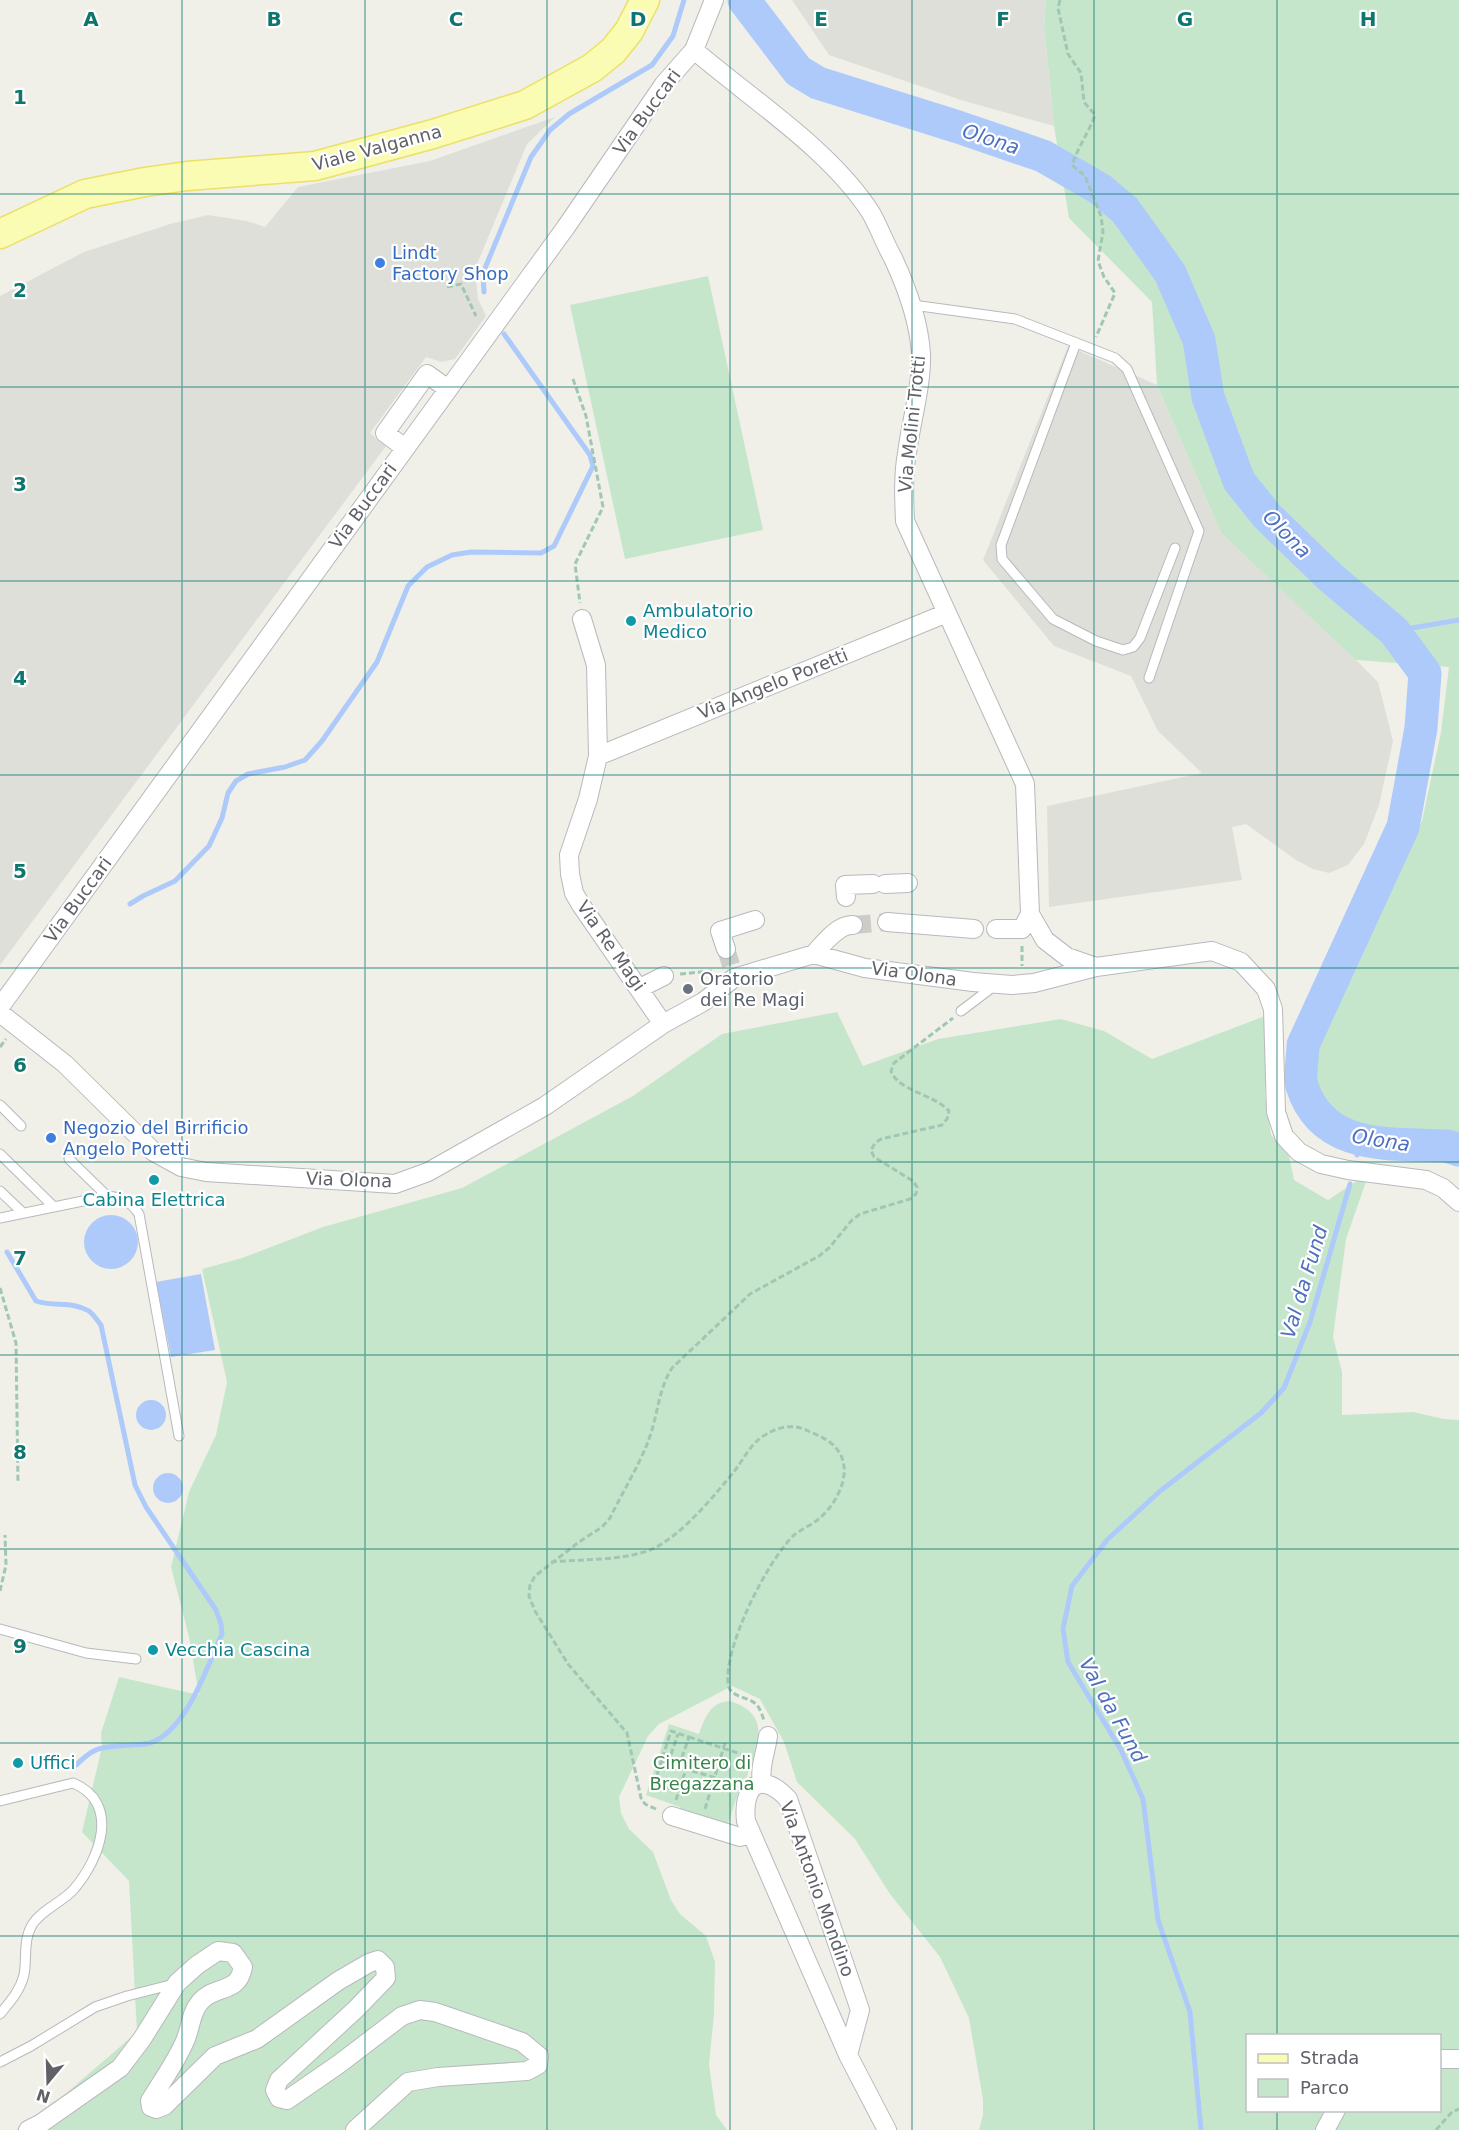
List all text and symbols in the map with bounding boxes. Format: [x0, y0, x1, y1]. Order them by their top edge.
text: A [83, 7, 99, 31]
text: B [266, 7, 282, 31]
text: C [449, 7, 463, 31]
text: D [630, 7, 646, 31]
text: E [814, 7, 828, 31]
text: F [996, 7, 1010, 31]
text: G [1177, 7, 1193, 31]
text: H [1360, 7, 1376, 31]
street label: Via Buccari [609, 65, 685, 159]
text: 1 [13, 85, 27, 109]
water label: Olona [959, 119, 1023, 159]
street label: Viale Valganna [310, 120, 444, 175]
place label: Lindt Factory Shop [392, 242, 509, 284]
marker: Lindt Factory Shop [373, 256, 387, 270]
text: 2 [13, 278, 27, 302]
street label: Via Molini Trotti [894, 354, 929, 494]
street label: Via Buccari [325, 459, 401, 553]
text: 3 [13, 472, 27, 496]
water label: Olona [1258, 505, 1316, 563]
place label: Ambulatorio Medico [643, 600, 753, 642]
marker: Ambulatorio Medico [624, 614, 638, 628]
street label: Via Angelo Poretti [695, 644, 851, 723]
text: 4 [13, 666, 27, 690]
street label: Via Buccari [40, 853, 116, 947]
text: 5 [13, 859, 27, 883]
street label: Via Re Magi [573, 897, 650, 995]
street label: Via Olona [870, 957, 958, 990]
place label: Oratorio dei Re Magi [700, 968, 805, 1010]
marker: Oratorio dei Re Magi [681, 982, 695, 996]
text: 6 [13, 1053, 27, 1077]
place label: Negozio del Birrificio Angelo Poretti [63, 1117, 248, 1159]
water label: Olona [1350, 1124, 1412, 1156]
marker: Negozio del Birrificio Angelo Poretti [44, 1131, 58, 1145]
street label: Via Olona [306, 1168, 393, 1191]
marker: Cabina Elettrica [147, 1173, 161, 1187]
place label: Cabina Elettrica [82, 1189, 226, 1210]
water label: Val da Fund [1275, 1222, 1333, 1341]
text: 7 [13, 1246, 27, 1270]
text: 8 [13, 1440, 27, 1464]
text: 9 [13, 1634, 27, 1658]
place label: Vecchia Cascina [165, 1639, 310, 1660]
marker: Vecchia Cascina [146, 1643, 160, 1657]
water label: Val da Fund [1074, 1653, 1152, 1767]
place label: Uffici [30, 1752, 75, 1773]
park label: Cimitero di Bregazzana [649, 1752, 755, 1794]
marker: Uffici [11, 1756, 25, 1770]
street label: Via Antonio Mondino [776, 1798, 859, 1980]
legend [1246, 2034, 1441, 2112]
text: Strada [1300, 2047, 1359, 2068]
north arrow [18, 2052, 78, 2112]
text: Parco [1300, 2077, 1349, 2098]
text: N [34, 2085, 53, 2107]

